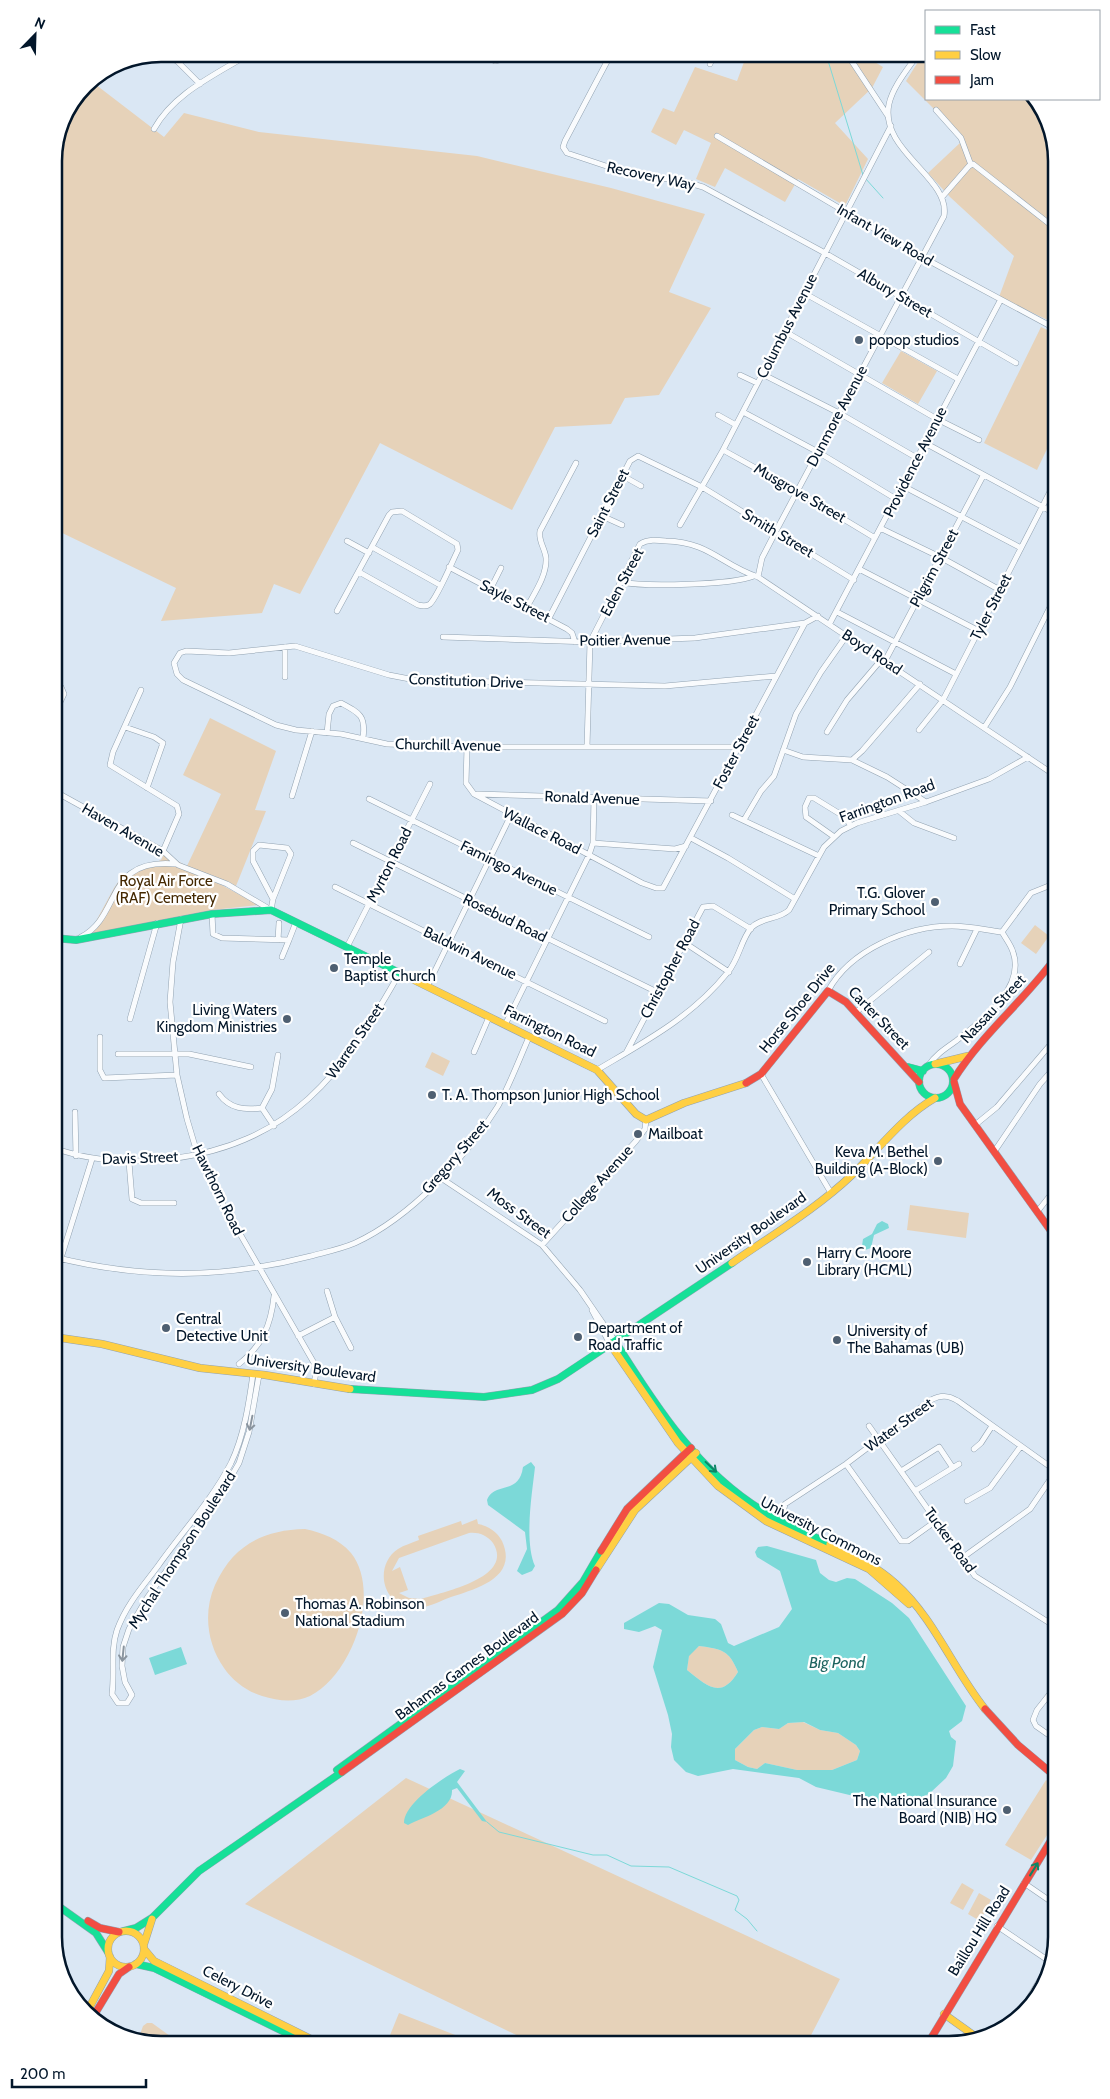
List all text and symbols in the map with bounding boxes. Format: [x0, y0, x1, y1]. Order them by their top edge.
north arrow [10, 10, 60, 60]
legend [925, 10, 1100, 100]
text: N [32, 13, 48, 33]
text: Fast [970, 21, 995, 39]
text: Slow [970, 46, 1001, 64]
text: Jam [969, 71, 994, 89]
street label: Recovery Way [605, 158, 697, 194]
street label: Infant View Road [834, 200, 936, 270]
street label: Albury Street [855, 264, 935, 322]
street label: Columbus Avenue [753, 270, 821, 381]
place label: popop studios [869, 331, 959, 349]
marker: popop studios [853, 334, 865, 346]
street label: Dunmore Avenue [803, 362, 871, 470]
street label: Providence Avenue [879, 404, 951, 520]
street label: Musgrove Street [751, 459, 849, 527]
street label: Saint Street [583, 466, 633, 540]
street label: Smith Street [739, 505, 817, 561]
street label: Pilgrim Street [906, 526, 962, 610]
street label: Eden Street [597, 545, 647, 619]
street label: Tyler Street [967, 571, 1015, 643]
street label: Sayle Street [477, 576, 553, 626]
street label: Boyd Road [838, 625, 906, 679]
street label: Poitier Avenue [579, 630, 671, 650]
street label: Constitution Drive [408, 670, 524, 692]
street label: Foster Street [709, 712, 763, 792]
street label: Churchill Avenue [395, 735, 501, 755]
street label: Farrington Road [837, 775, 937, 827]
street label: Ronald Avenue [544, 787, 640, 809]
street label: Haven Avenue [79, 799, 167, 861]
street label: Wallace Road [500, 804, 584, 858]
street label: Myrton Road [362, 825, 416, 905]
street label: Famingo Avenue [458, 837, 561, 899]
park label: Royal Air Force (RAF) Cemetery [115, 872, 217, 907]
place label: T.G. Glover Primary School [829, 884, 925, 919]
street label: Rosebud Road [460, 890, 550, 946]
marker: T.G. Glover Primary School [929, 896, 941, 908]
street label: Christopher Road [636, 916, 704, 1022]
street label: Baldwin Avenue [421, 923, 520, 983]
place label: Temple Baptist Church [344, 950, 436, 985]
street label: Horse Shoe Drive [755, 959, 839, 1057]
marker: Temple Baptist Church [328, 962, 340, 974]
street label: Nassau Street [957, 971, 1029, 1047]
street label: Carter Street [845, 983, 913, 1053]
street label: Warren Street [322, 1000, 388, 1082]
place label: Living Waters Kingdom Ministries [156, 1001, 277, 1036]
street label: Farrington Road [501, 1001, 599, 1061]
marker: Living Waters Kingdom Ministries [281, 1013, 293, 1025]
place label: T. A. Thompson Junior High School [442, 1086, 660, 1104]
marker: T. A. Thompson Junior High School [426, 1089, 438, 1101]
street label: Gregory Street [418, 1116, 492, 1198]
place label: Mailboat [648, 1125, 703, 1143]
marker: Mailboat [632, 1128, 644, 1140]
street label: College Avenue [558, 1141, 637, 1226]
street label: Hawthorn Road [188, 1142, 248, 1238]
place label: Keva M. Bethel Building (A-Block) [815, 1143, 928, 1178]
street label: Davis Street [101, 1148, 179, 1168]
marker: Keva M. Bethel Building (A-Block) [932, 1155, 944, 1167]
street label: Moss Street [484, 1184, 554, 1242]
street label: University Boulevard [692, 1188, 810, 1278]
place label: Harry C. Moore Library (HCML) [817, 1244, 912, 1279]
marker: Harry C. Moore Library (HCML) [801, 1256, 813, 1268]
place label: Central Detective Unit [176, 1310, 268, 1345]
place label: Department of Road Traffic [588, 1319, 683, 1354]
marker: Central Detective Unit [160, 1322, 172, 1334]
place label: University of The Bahamas (UB) [847, 1322, 964, 1357]
marker: Department of Road Traffic [572, 1331, 584, 1343]
marker: University of The Bahamas (UB) [831, 1334, 843, 1346]
street label: University Boulevard [245, 1350, 377, 1386]
street label: Water Street [861, 1394, 937, 1456]
one-way arrow [246, 1414, 255, 1430]
one-way arrow [704, 1461, 717, 1473]
street label: Mychal Thompson Boulevard [124, 1468, 240, 1632]
street label: University Commons [757, 1493, 885, 1569]
street label: Tucker Road [920, 1504, 980, 1576]
place label: Thomas A. Robinson National Stadium [295, 1595, 425, 1630]
marker: Thomas A. Robinson National Stadium [279, 1607, 291, 1619]
street label: Bahamas Games Boulevard [392, 1608, 542, 1724]
one-way arrow [118, 1646, 128, 1662]
water label: Big Pond [809, 1653, 866, 1672]
place label: The National Insurance Board (NIB) HQ [853, 1792, 997, 1827]
marker: The National Insurance Board (NIB) HQ [1001, 1804, 1013, 1816]
one-way arrow [1029, 1862, 1039, 1876]
street label: Baillou Hill Road [944, 1883, 1014, 1979]
street label: Celery Drive [200, 1961, 277, 2013]
scale bar [12, 2056, 146, 2088]
text: 200 m [20, 2065, 65, 2083]

